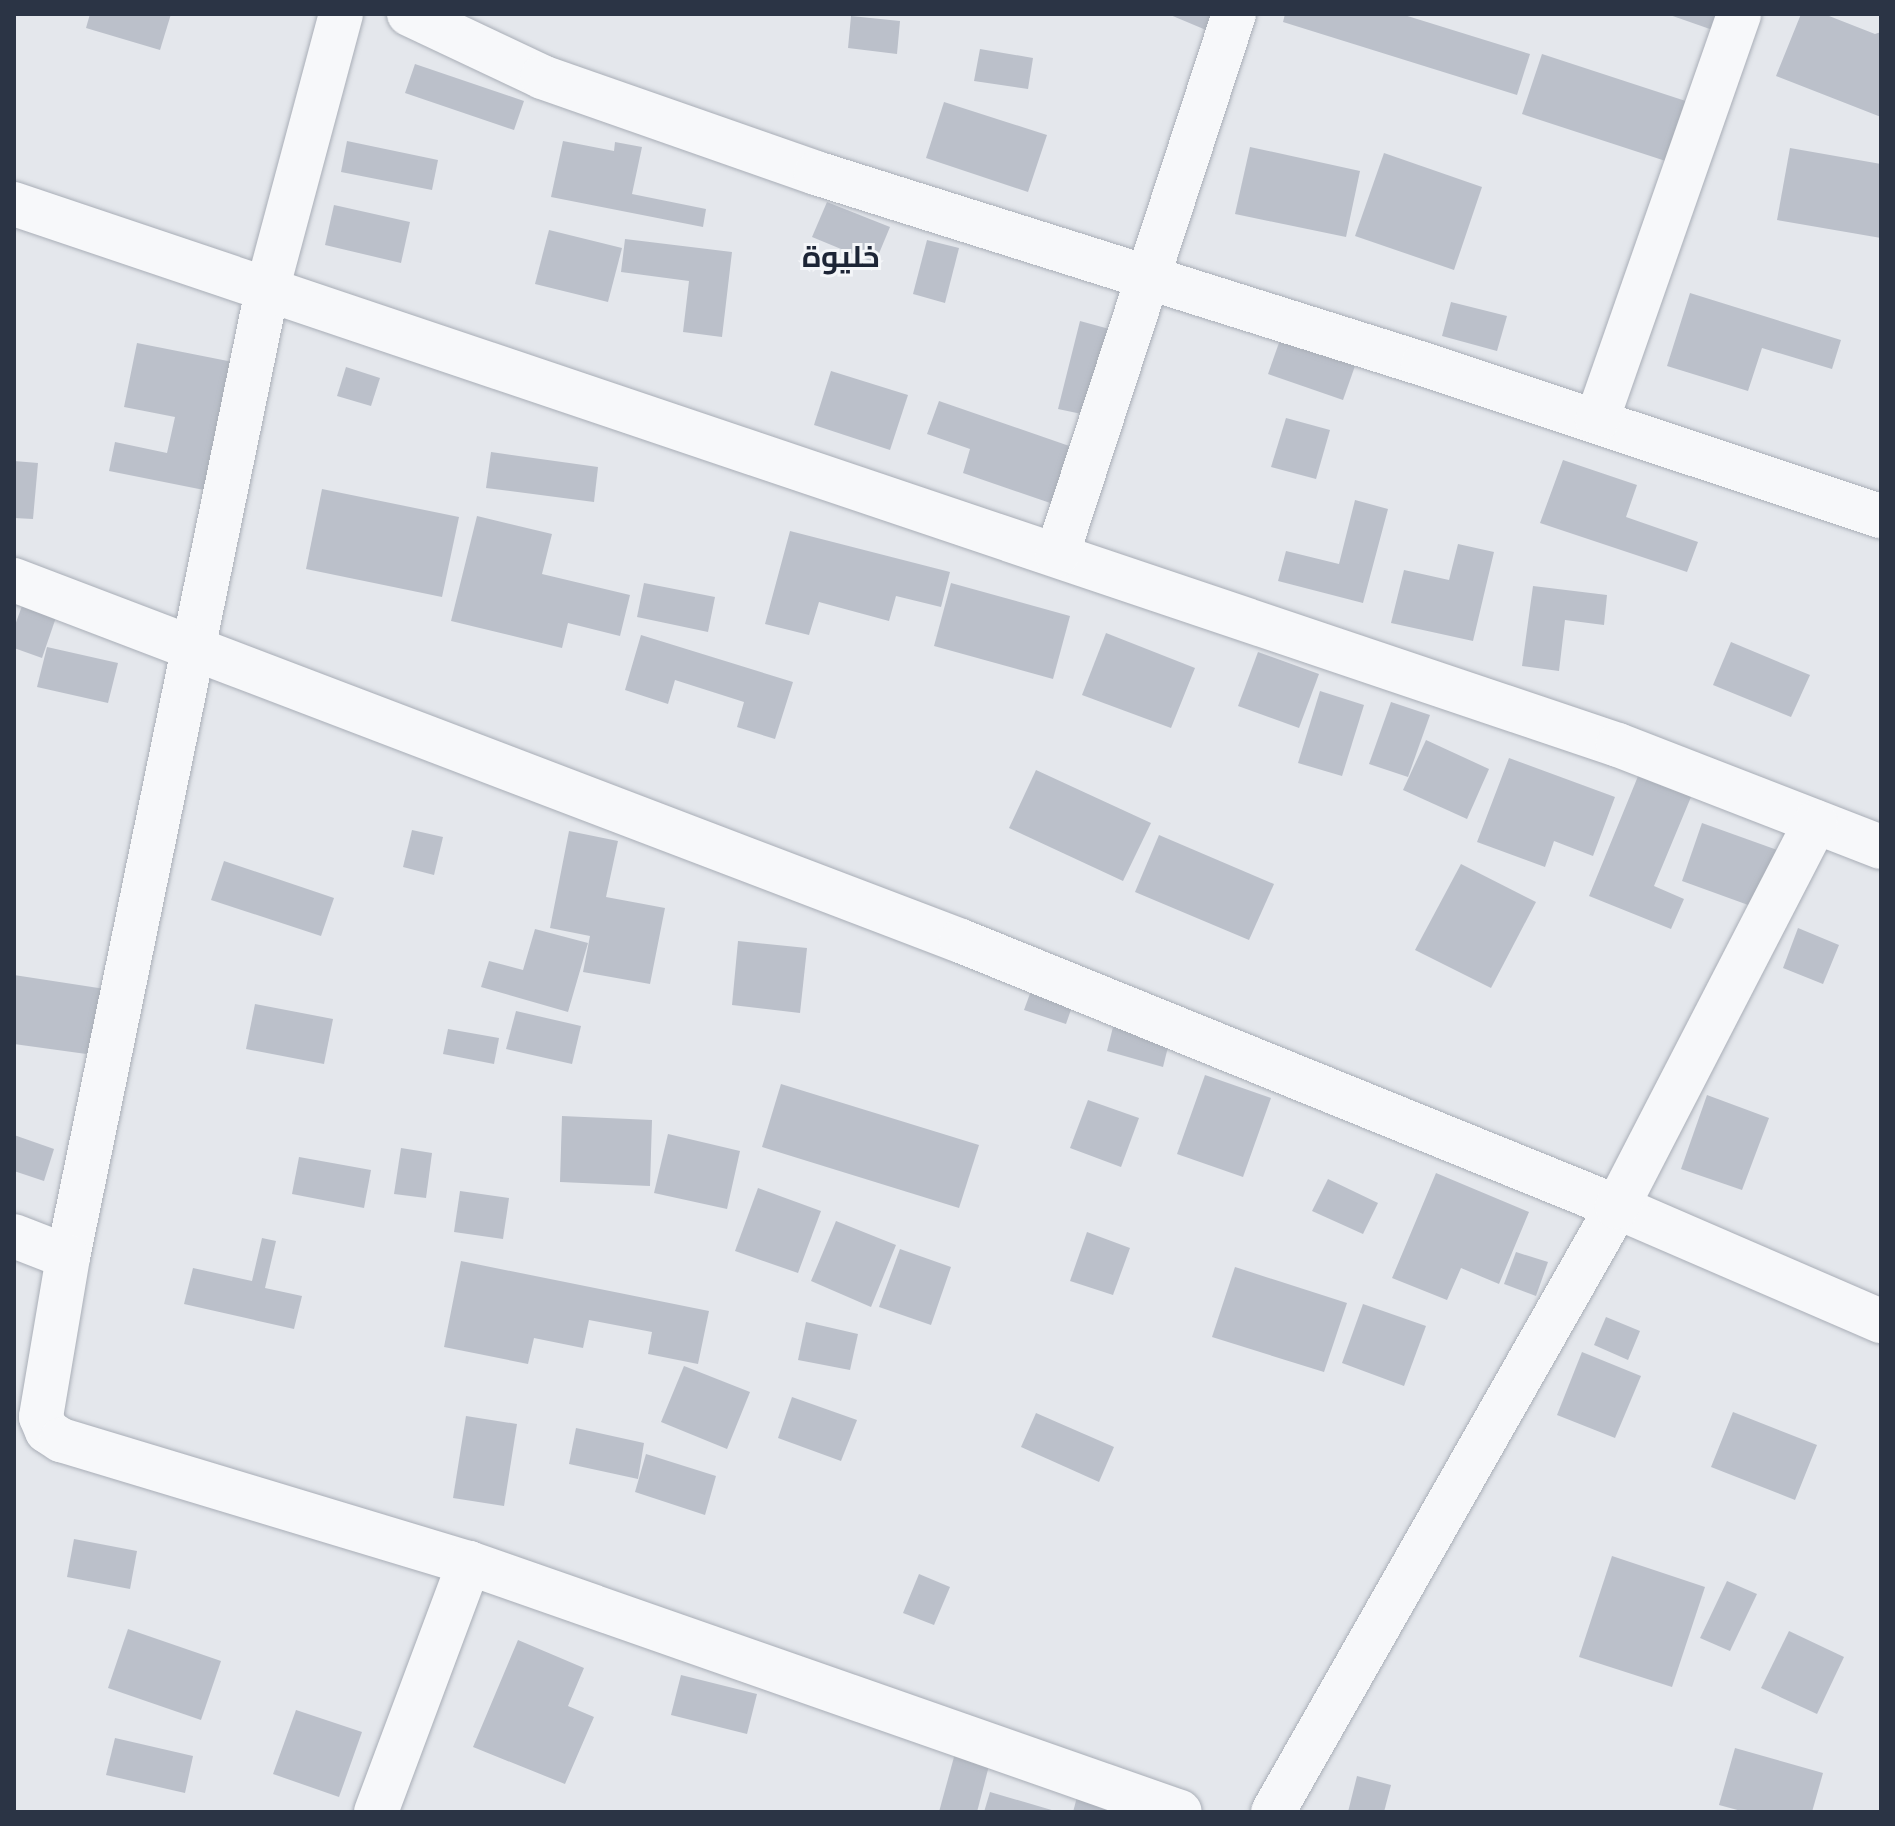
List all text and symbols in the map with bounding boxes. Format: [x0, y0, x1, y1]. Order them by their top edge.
district label: خليوة [802, 239, 880, 275]

